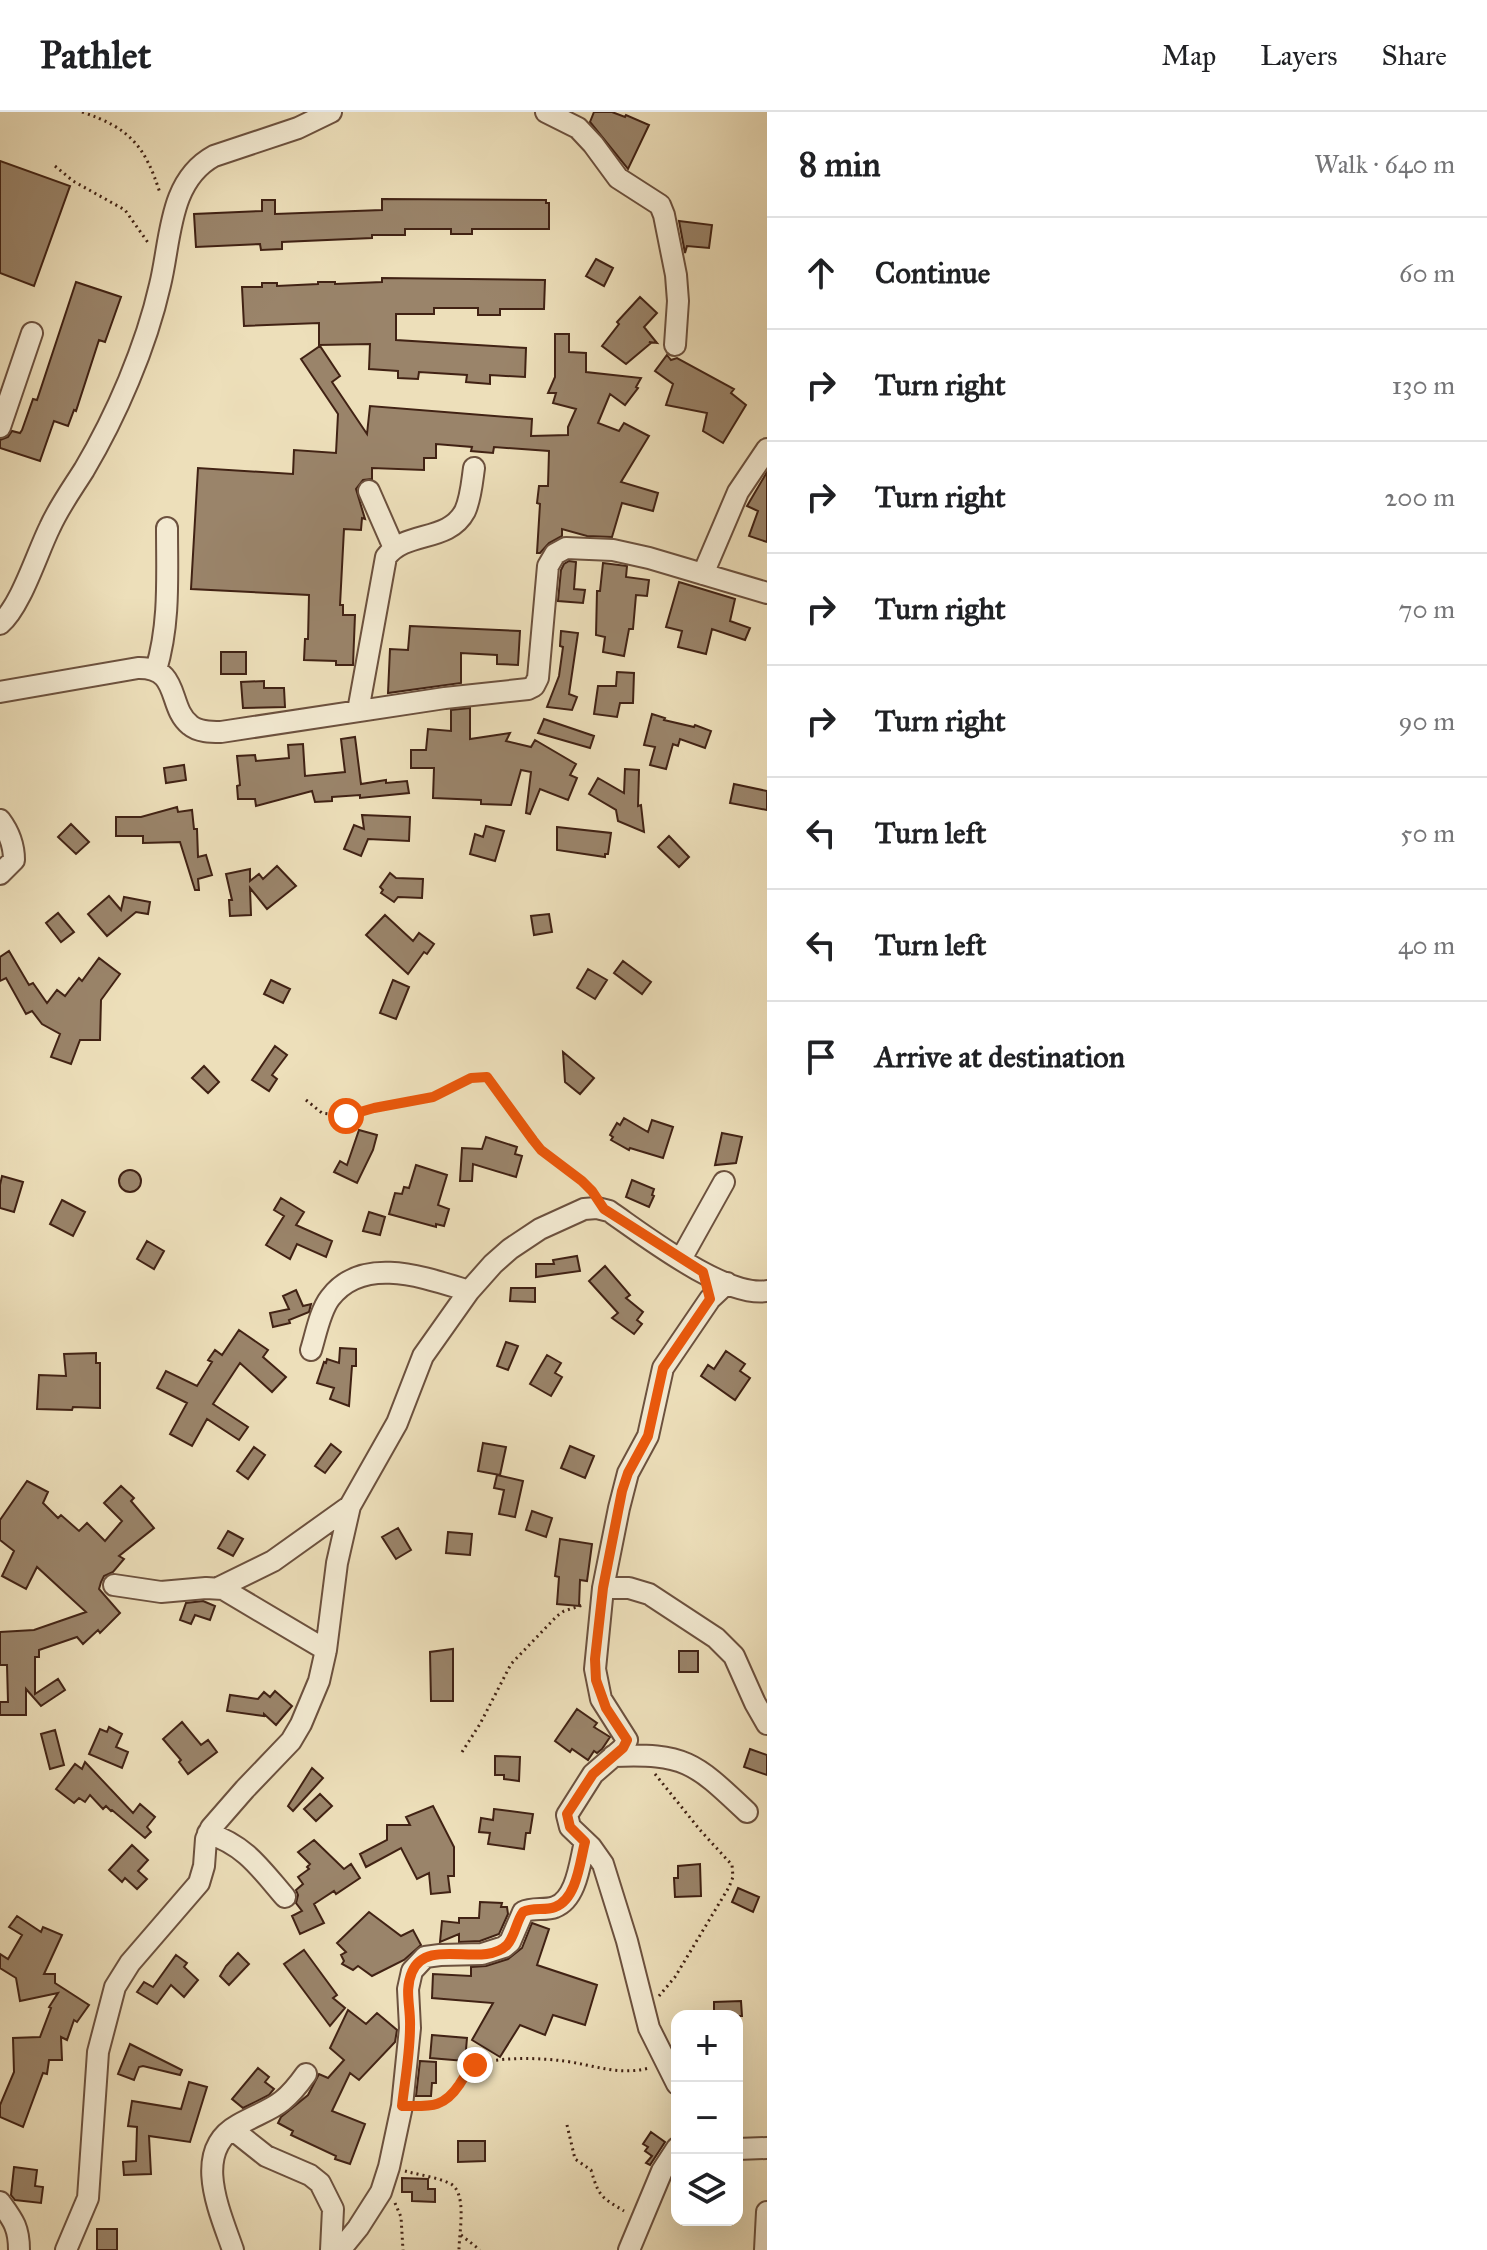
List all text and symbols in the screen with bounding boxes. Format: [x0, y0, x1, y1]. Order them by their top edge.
text: Pathlet [40, 32, 151, 78]
text: Map [1161, 38, 1216, 73]
text: Layers [1260, 38, 1338, 73]
text: Share [1382, 38, 1447, 73]
text: 8 min [799, 144, 881, 185]
text: Walk · 640 m [1314, 148, 1455, 180]
icon: ahead [799, 251, 843, 295]
text: Continue [875, 255, 990, 291]
text: 60 m [1399, 257, 1455, 289]
icon: right [799, 363, 843, 407]
text: Turn right [875, 367, 1006, 403]
text: 130 m [1392, 369, 1455, 401]
icon: right [799, 475, 843, 519]
text: Turn right [875, 479, 1006, 515]
text: 200 m [1384, 481, 1455, 513]
icon: right [799, 587, 843, 631]
text: Turn right [875, 591, 1006, 627]
text: 70 m [1399, 593, 1455, 625]
icon: right [799, 699, 843, 743]
text: Turn right [875, 703, 1006, 739]
text: 90 m [1398, 705, 1455, 737]
icon: left [799, 811, 843, 855]
text: Turn left [875, 815, 986, 851]
text: 50 m [1400, 817, 1455, 849]
icon: left [799, 923, 843, 967]
text: Turn left [875, 927, 986, 963]
text: 40 m [1398, 929, 1455, 961]
icon: arrive [799, 1035, 843, 1079]
text: Arrive at destination [875, 1039, 1125, 1075]
route start [328, 1098, 364, 1134]
map controls [671, 2010, 743, 2226]
button: + [671, 2010, 743, 2082]
route end [457, 2047, 493, 2083]
button: − [671, 2082, 743, 2154]
button: layers [671, 2154, 743, 2226]

